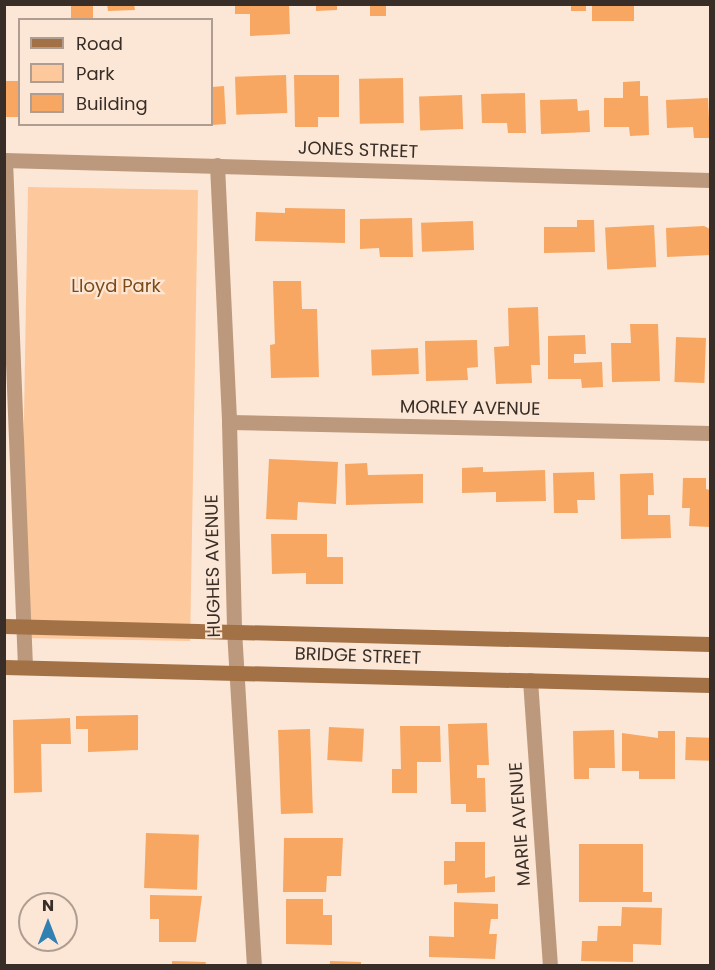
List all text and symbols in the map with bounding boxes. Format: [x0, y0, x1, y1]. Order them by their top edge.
legend [18, 18, 213, 126]
text: Road [76, 31, 123, 56]
text: Park [76, 61, 115, 86]
text: Building [76, 91, 148, 116]
street label: JONES STREET [297, 137, 419, 163]
park label: Lloyd Park [71, 275, 161, 297]
street label: MORLEY AVENUE [400, 396, 540, 420]
street label: HUGHES AVENUE [201, 494, 225, 638]
street label: BRIDGE STREET [294, 643, 422, 669]
street label: MARIE AVENUE [505, 761, 535, 887]
north arrow [18, 892, 78, 952]
text: N [42, 894, 54, 917]

